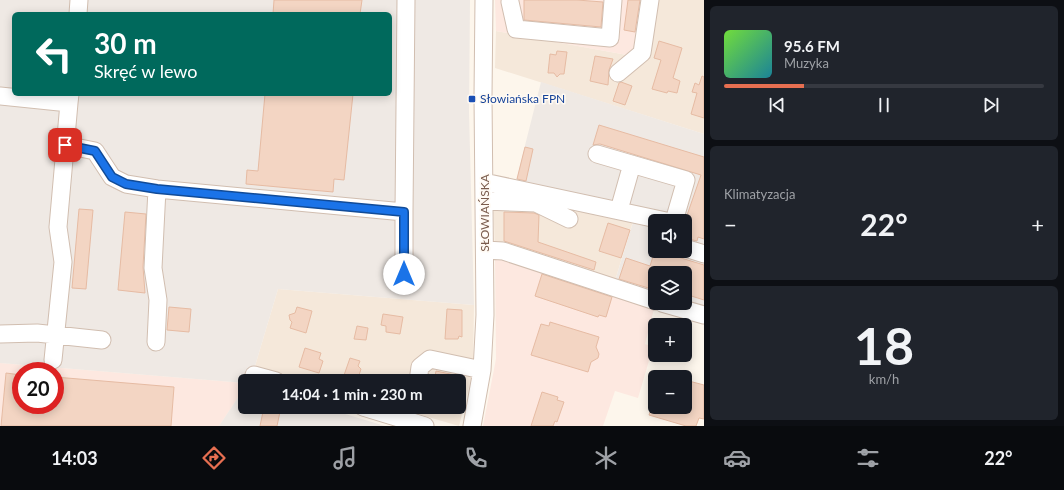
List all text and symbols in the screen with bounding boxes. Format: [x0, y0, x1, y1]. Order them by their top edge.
text: 30 m [94, 26, 157, 60]
icon: left [28, 28, 80, 80]
text: 95.6 FM [784, 37, 840, 55]
text: Muzyka [784, 55, 829, 71]
text: Skręć w lewo [94, 60, 198, 82]
place label: Słowiańska FPN [480, 91, 565, 106]
marker: Słowiańska FPN [467, 94, 477, 104]
icon: previous [766, 94, 788, 116]
icon: pause [873, 94, 895, 116]
icon: next [980, 94, 1002, 116]
pin [48, 128, 82, 162]
icon: arrive [54, 134, 76, 156]
street label: SŁOWIAŃSKA [477, 173, 492, 252]
text: Klimatyzacja [724, 186, 795, 202]
text: 22° [860, 206, 908, 242]
text: − [724, 211, 737, 238]
text: + [1031, 211, 1044, 238]
map controls [648, 214, 692, 414]
button: sound [648, 214, 692, 258]
position arrow [383, 253, 425, 295]
button: layers [648, 266, 692, 310]
text: 18 [854, 314, 914, 376]
button: + [648, 318, 692, 362]
speed limit sign: 20 [12, 362, 64, 414]
button: − [648, 370, 692, 414]
text: km/h [869, 371, 899, 387]
text: 14:04 · 1 min · 230 m [282, 385, 422, 403]
icon: directions [200, 444, 228, 472]
icon: music [331, 444, 359, 472]
icon: phone [462, 444, 490, 472]
icon: climate [592, 444, 620, 472]
icon: car [723, 444, 751, 472]
icon: filters [854, 444, 882, 472]
text: 14:03 [51, 447, 98, 469]
text: 22° [984, 447, 1013, 469]

